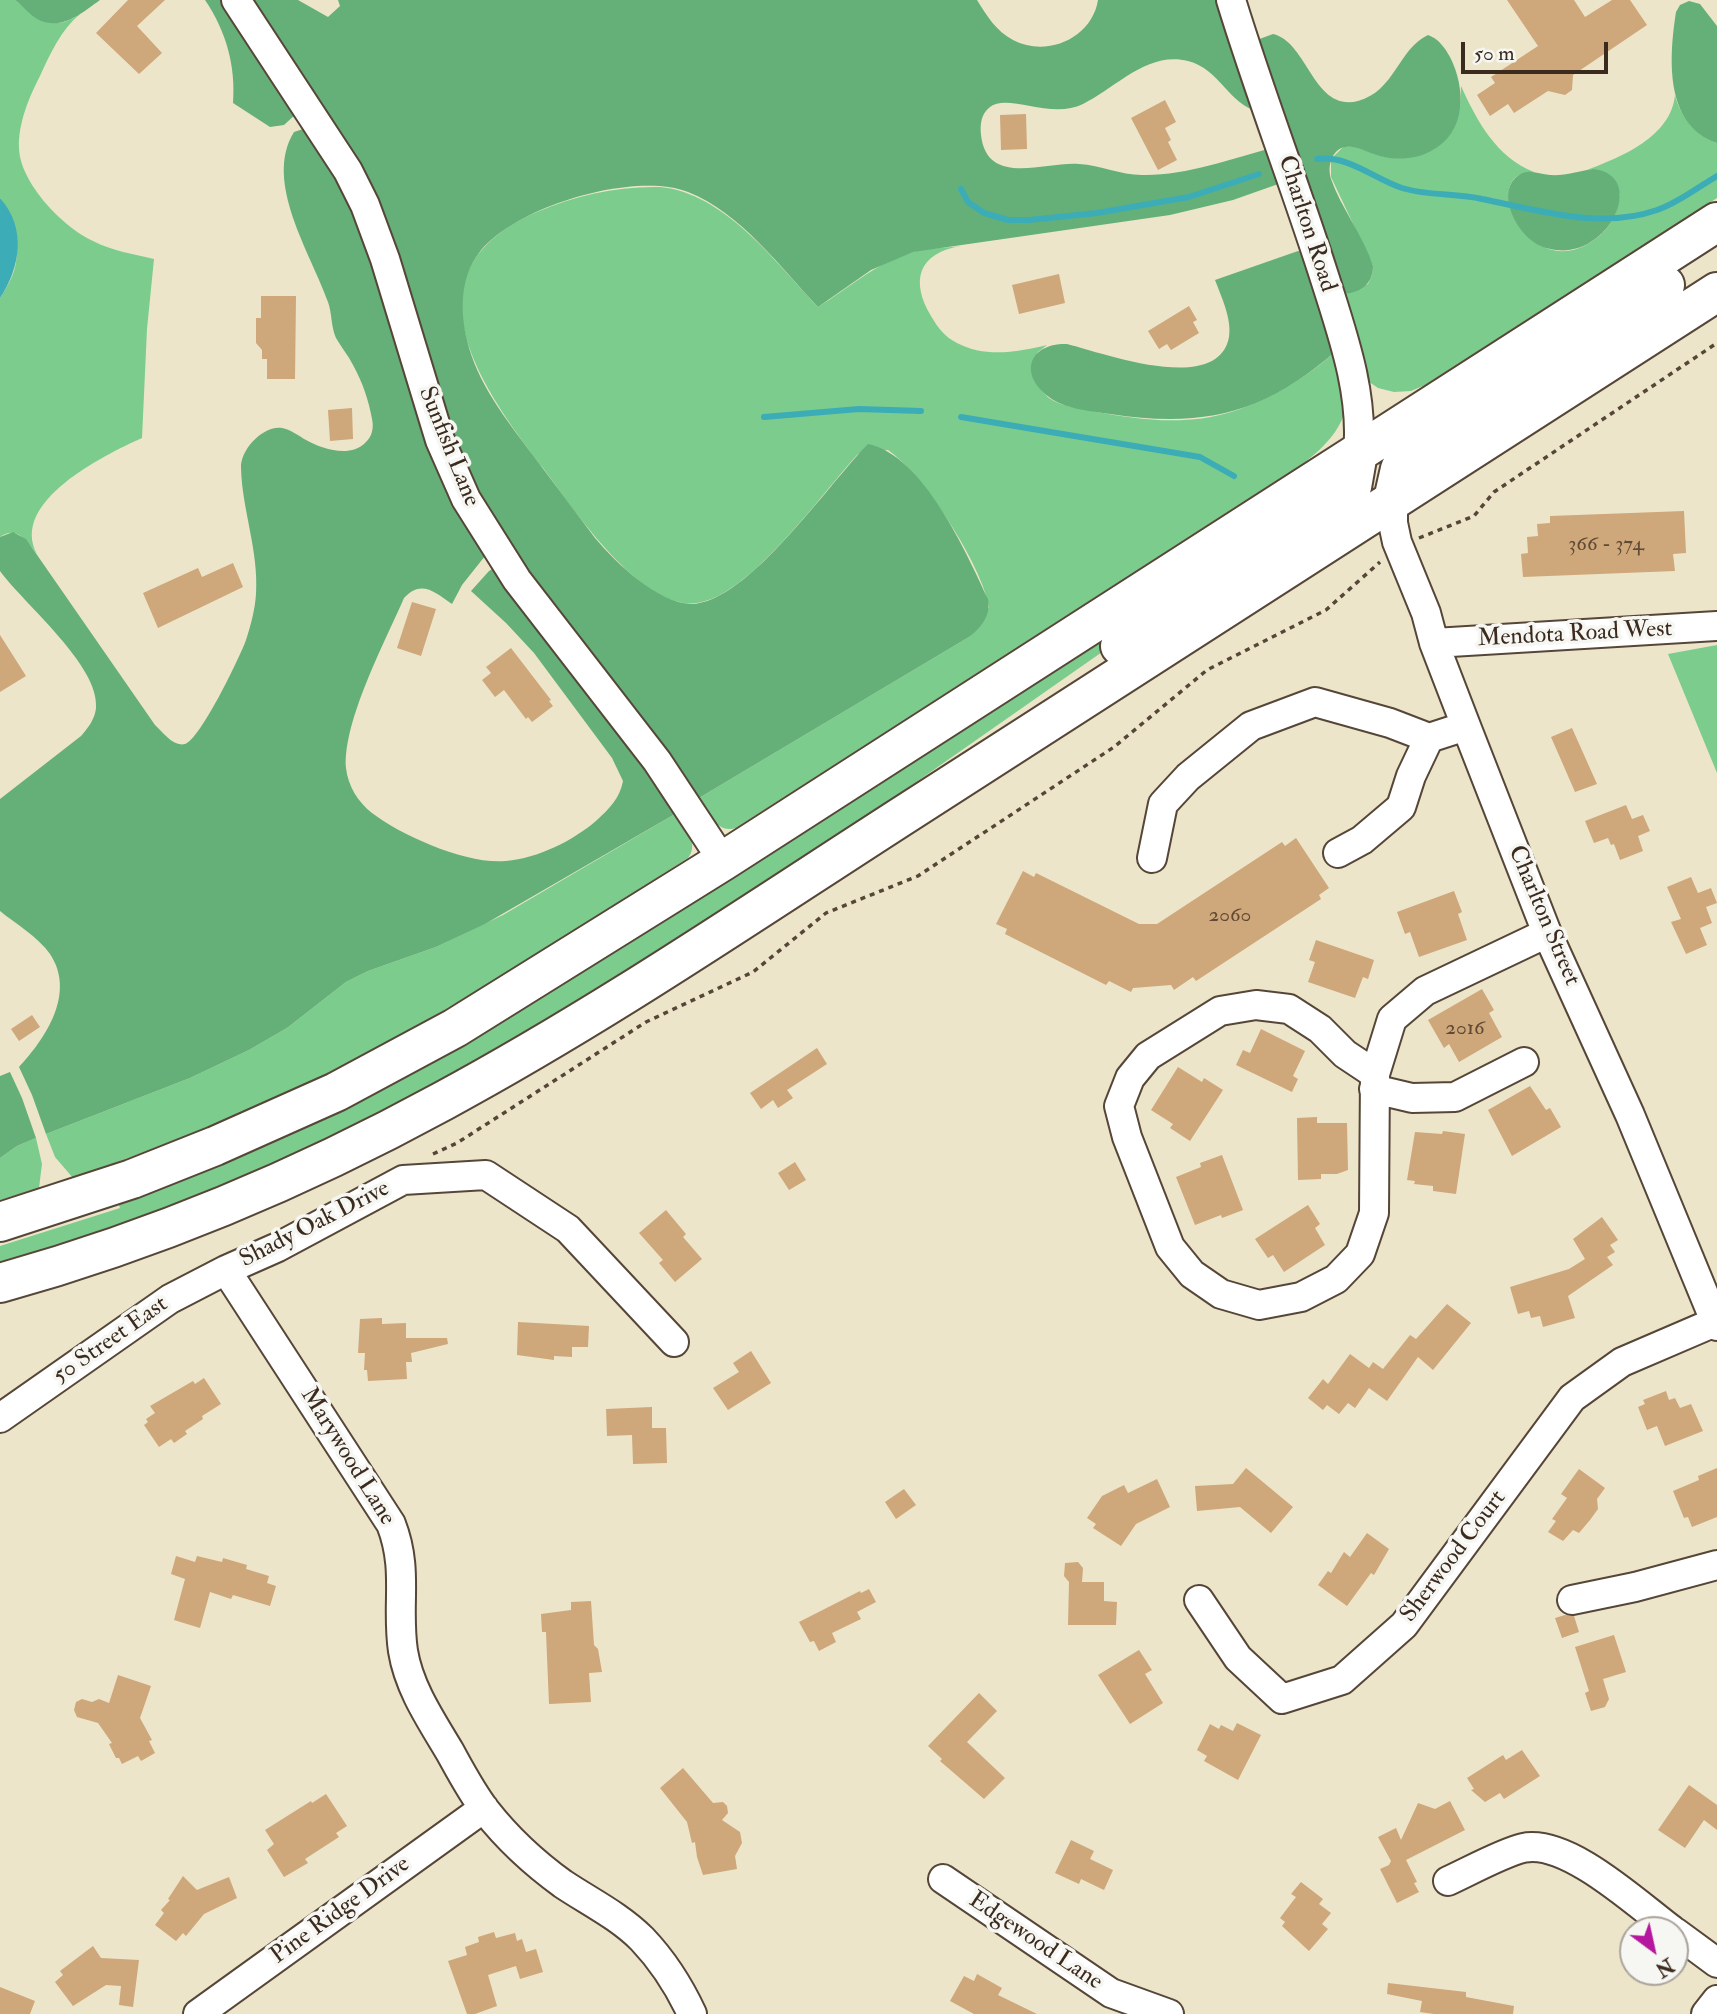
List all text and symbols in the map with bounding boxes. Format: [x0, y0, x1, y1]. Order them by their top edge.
scale bar [1465, 28, 1612, 72]
text: 50 m [1474, 40, 1515, 67]
street label: Charlton Road [1270, 152, 1342, 296]
street label: Sunfish Lane [411, 383, 485, 511]
house number: 366 - 374 [1568, 532, 1644, 558]
street label: Mendota Road West [1477, 616, 1673, 654]
street label: Charlton Street [1501, 842, 1585, 990]
house number: 2060 [1209, 903, 1251, 929]
house number: 2016 [1445, 1016, 1485, 1042]
street label: Shady Oak Drive [235, 1175, 395, 1275]
street label: 50 Street East [48, 1291, 174, 1391]
street label: Marywood Lane [293, 1383, 401, 1531]
street label: Sherwood Court [1395, 1485, 1513, 1629]
street label: Pine Ridge Drive [266, 1851, 416, 1971]
street label: Edgewood Lane [963, 1887, 1107, 1997]
north arrow [1619, 1916, 1689, 1986]
text: N [1651, 1952, 1678, 1982]

